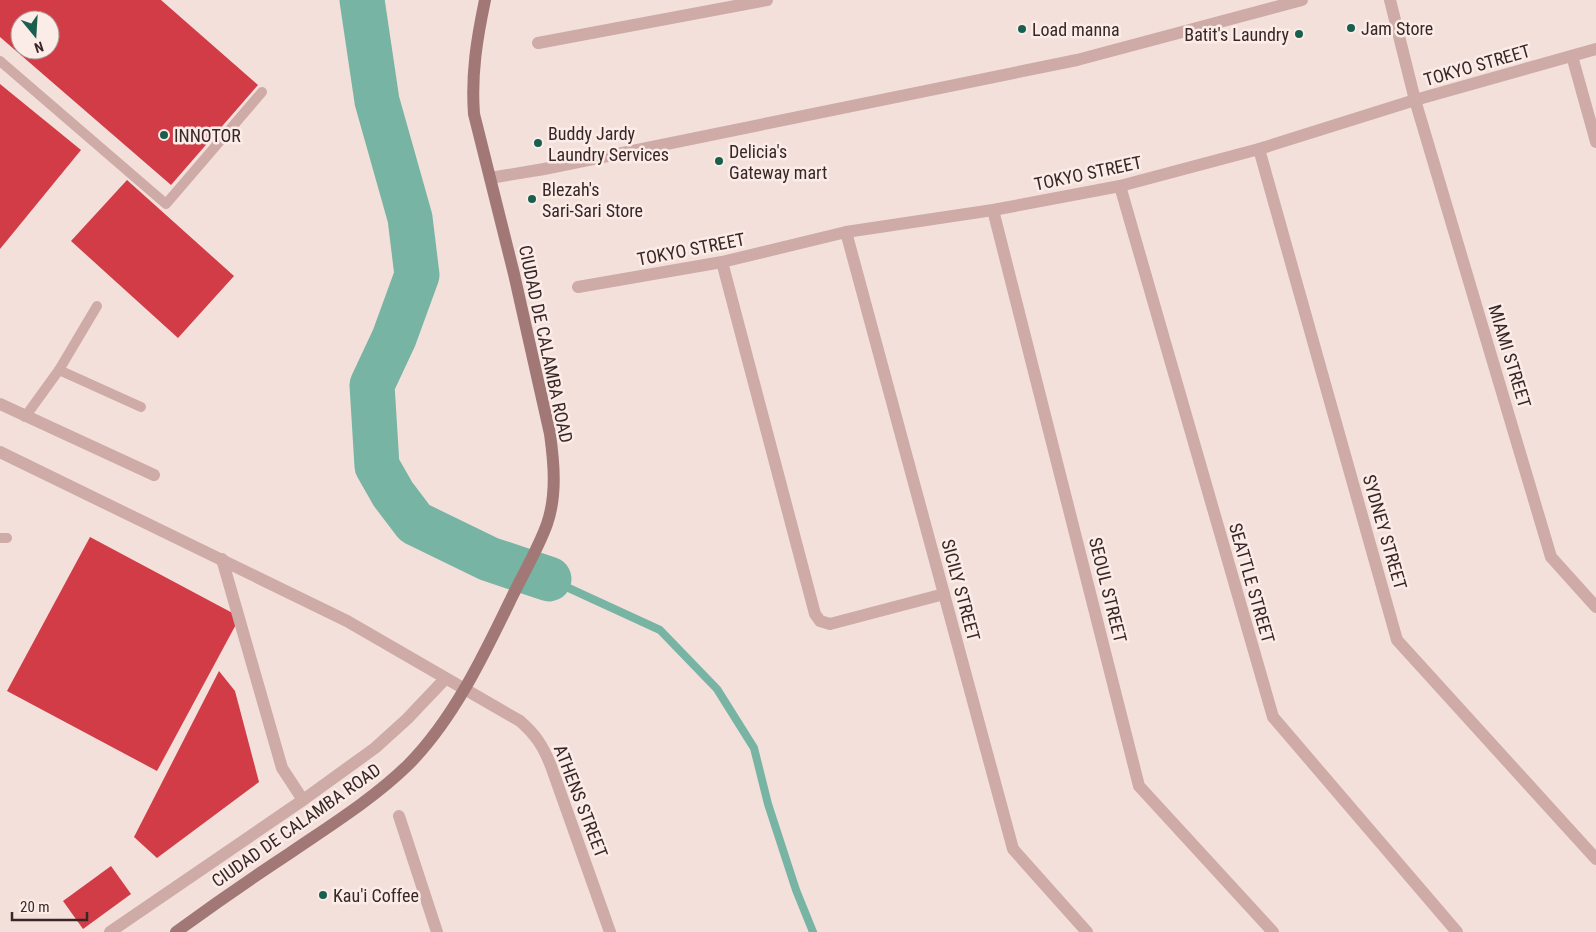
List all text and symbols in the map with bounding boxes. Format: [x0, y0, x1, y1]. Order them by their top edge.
north arrow [10, 10, 60, 60]
place label: Jam Store [1361, 18, 1433, 39]
place label: Load manna [1032, 19, 1120, 40]
marker: Jam Store [1345, 22, 1357, 34]
marker: Load manna [1016, 23, 1028, 35]
place label: Batit's Laundry [1184, 24, 1290, 45]
marker: Batit's Laundry [1293, 28, 1305, 40]
text: N [32, 38, 46, 56]
street label: TOKYO STREET [1421, 40, 1533, 90]
place label: Buddy Jardy Laundry Services [548, 123, 669, 165]
place label: INNOTOR [174, 125, 241, 146]
marker: INNOTOR [158, 129, 170, 141]
marker: Buddy Jardy Laundry Services [532, 137, 544, 149]
place label: Delicia's Gateway mart [729, 141, 827, 183]
street label: TOKYO STREET [1032, 151, 1144, 195]
marker: Delicia's Gateway mart [713, 155, 725, 167]
place label: Blezah's Sari-Sari Store [542, 179, 643, 221]
marker: Blezah's Sari-Sari Store [526, 193, 538, 205]
street label: TOKYO STREET [635, 228, 747, 270]
street label: CIUDAD DE CALAMBA ROAD [515, 243, 577, 445]
street label: MIAMI STREET [1484, 302, 1536, 410]
street label: SYDNEY STREET [1359, 472, 1411, 592]
street label: SEATTLE STREET [1225, 521, 1279, 645]
street label: SEOUL STREET [1085, 535, 1131, 645]
street label: SICILY STREET [937, 537, 985, 643]
street label: ATHENS STREET [550, 742, 612, 860]
street label: CIUDAD DE CALAMBA ROAD [207, 759, 385, 891]
place label: Kau'i Coffee [333, 885, 419, 906]
marker: Kau'i Coffee [317, 889, 329, 901]
scale bar [12, 890, 88, 922]
text: 20 m [20, 898, 50, 916]

